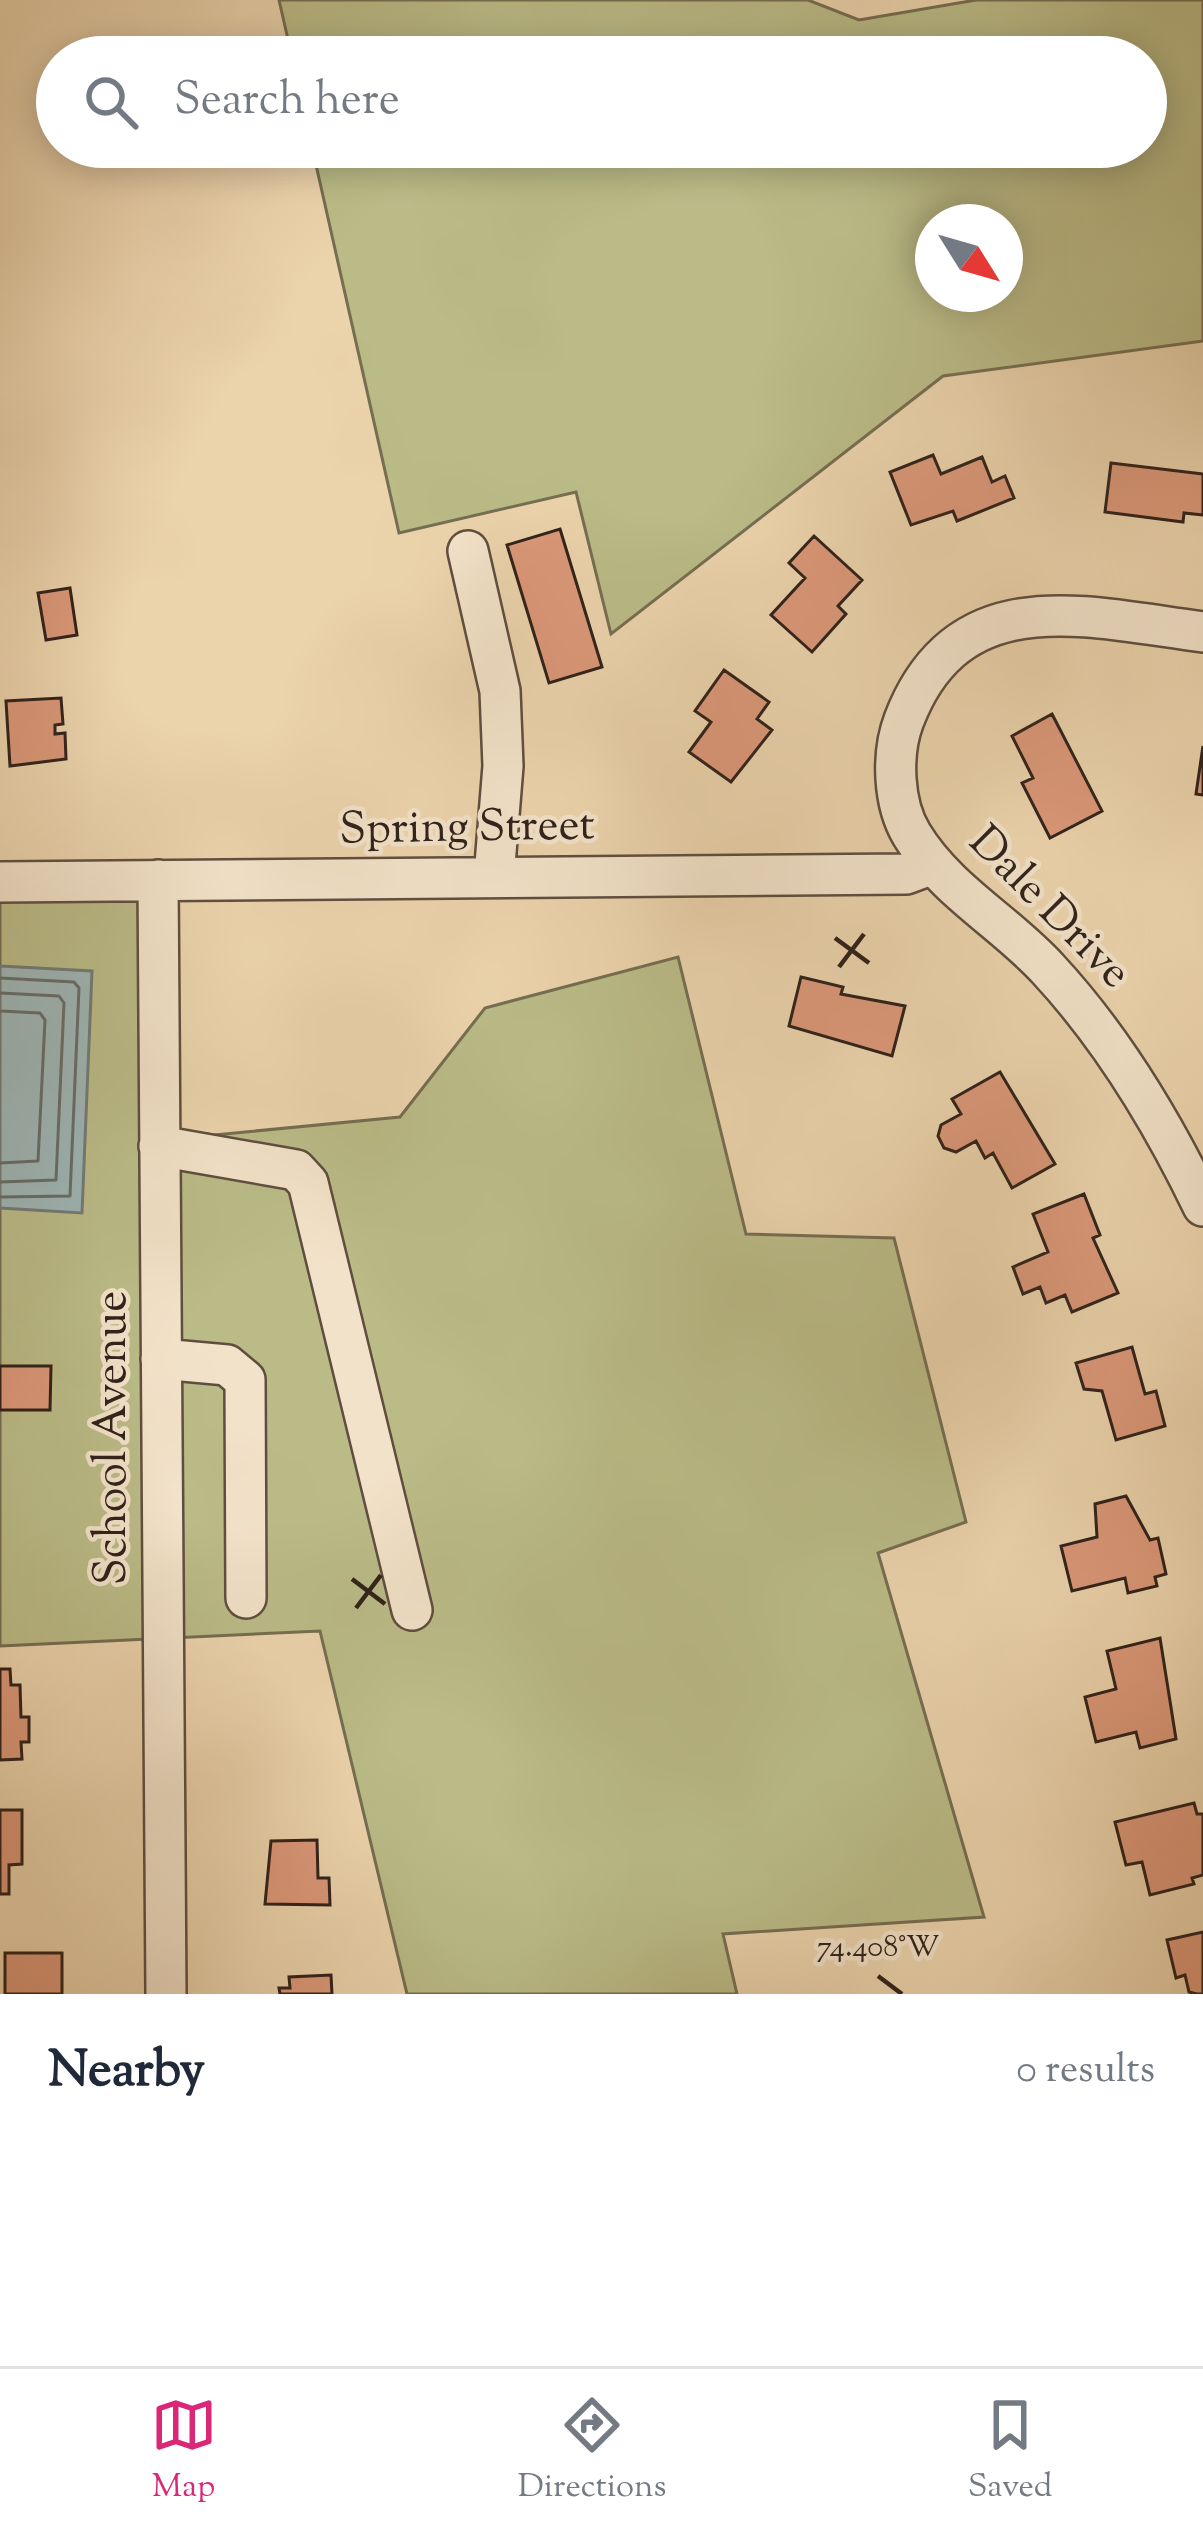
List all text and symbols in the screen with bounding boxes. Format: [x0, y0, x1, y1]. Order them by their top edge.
search box [36, 36, 1167, 168]
icon: search [78, 69, 144, 135]
text: Search here [174, 70, 400, 135]
north arrow [915, 204, 1023, 312]
street label: Spring Street [339, 795, 595, 865]
street label: Dale Drive [952, 813, 1144, 1005]
street label: School Avenue [82, 1291, 147, 1585]
text: 74.408°W [817, 1927, 939, 1970]
text: Nearby [48, 2036, 205, 2109]
text: 0 results [1016, 2044, 1155, 2100]
tab: Map [151, 2392, 217, 2512]
tab: Directions [518, 2392, 667, 2512]
tab: Saved [968, 2392, 1052, 2512]

